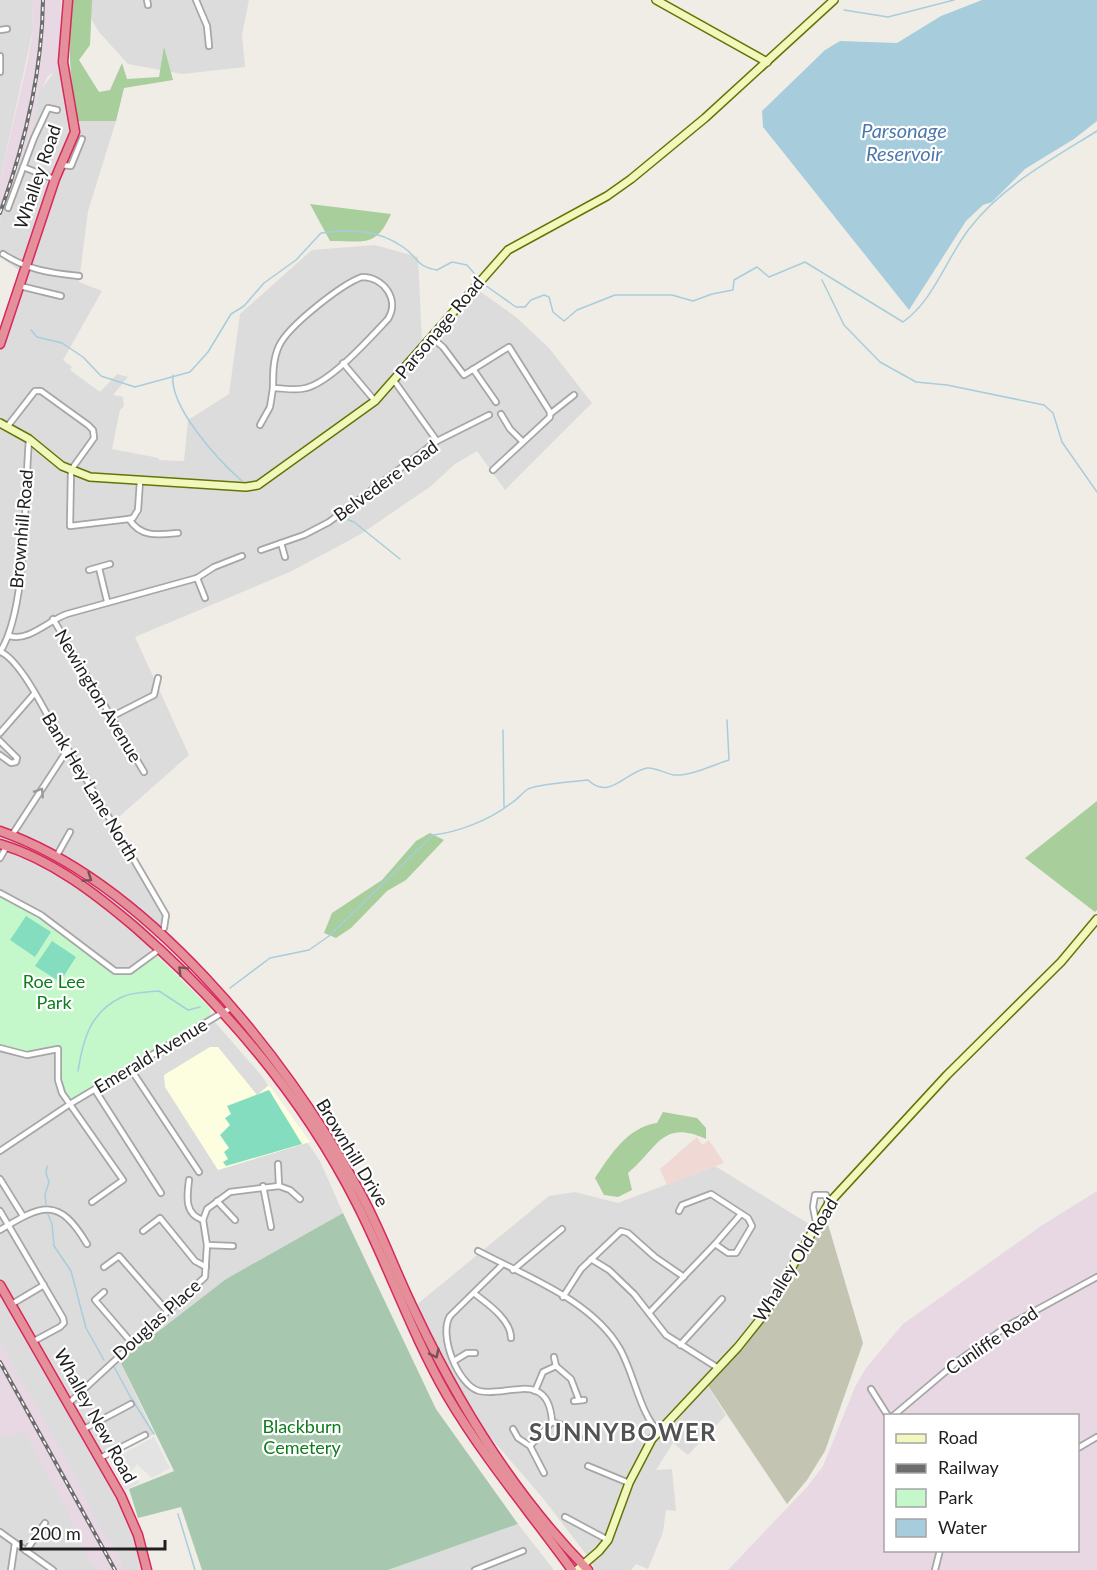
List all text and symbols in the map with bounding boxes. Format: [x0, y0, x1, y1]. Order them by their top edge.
water label: Parsonage Reservoir [861, 118, 947, 165]
street label: Whalley Road [9, 122, 65, 232]
street label: Parsonage Road [390, 272, 488, 383]
street label: Belvedere Road [329, 435, 442, 525]
street label: Brownhill Road [5, 469, 37, 589]
street label: Newington Avenue [51, 625, 147, 766]
street label: Bank Hey Lane North [38, 708, 144, 865]
one-way arrow [33, 788, 44, 799]
one-way arrow [82, 871, 93, 882]
one-way arrow [178, 966, 189, 977]
park label: Roe Lee Park [23, 970, 85, 1013]
street label: Emerald Avenue [90, 1013, 211, 1097]
street label: Brownhill Drive [312, 1094, 394, 1211]
street label: Whalley Old Road [748, 1193, 842, 1325]
street label: Douglas Place [108, 1274, 205, 1364]
street label: Cunliffe Road [941, 1301, 1042, 1379]
street label: Whalley New Road [50, 1345, 142, 1486]
one-way arrow [428, 1347, 439, 1358]
legend [884, 1414, 1079, 1552]
park label: Blackburn Cemetery [262, 1415, 342, 1458]
district label: SUNNYBOWER [529, 1417, 717, 1446]
text: Road [938, 1426, 978, 1448]
text: Railway [938, 1456, 999, 1478]
text: Park [938, 1486, 974, 1508]
scale bar [21, 1513, 165, 1551]
text: Water [938, 1516, 987, 1538]
text: 200 m [30, 1522, 81, 1544]

